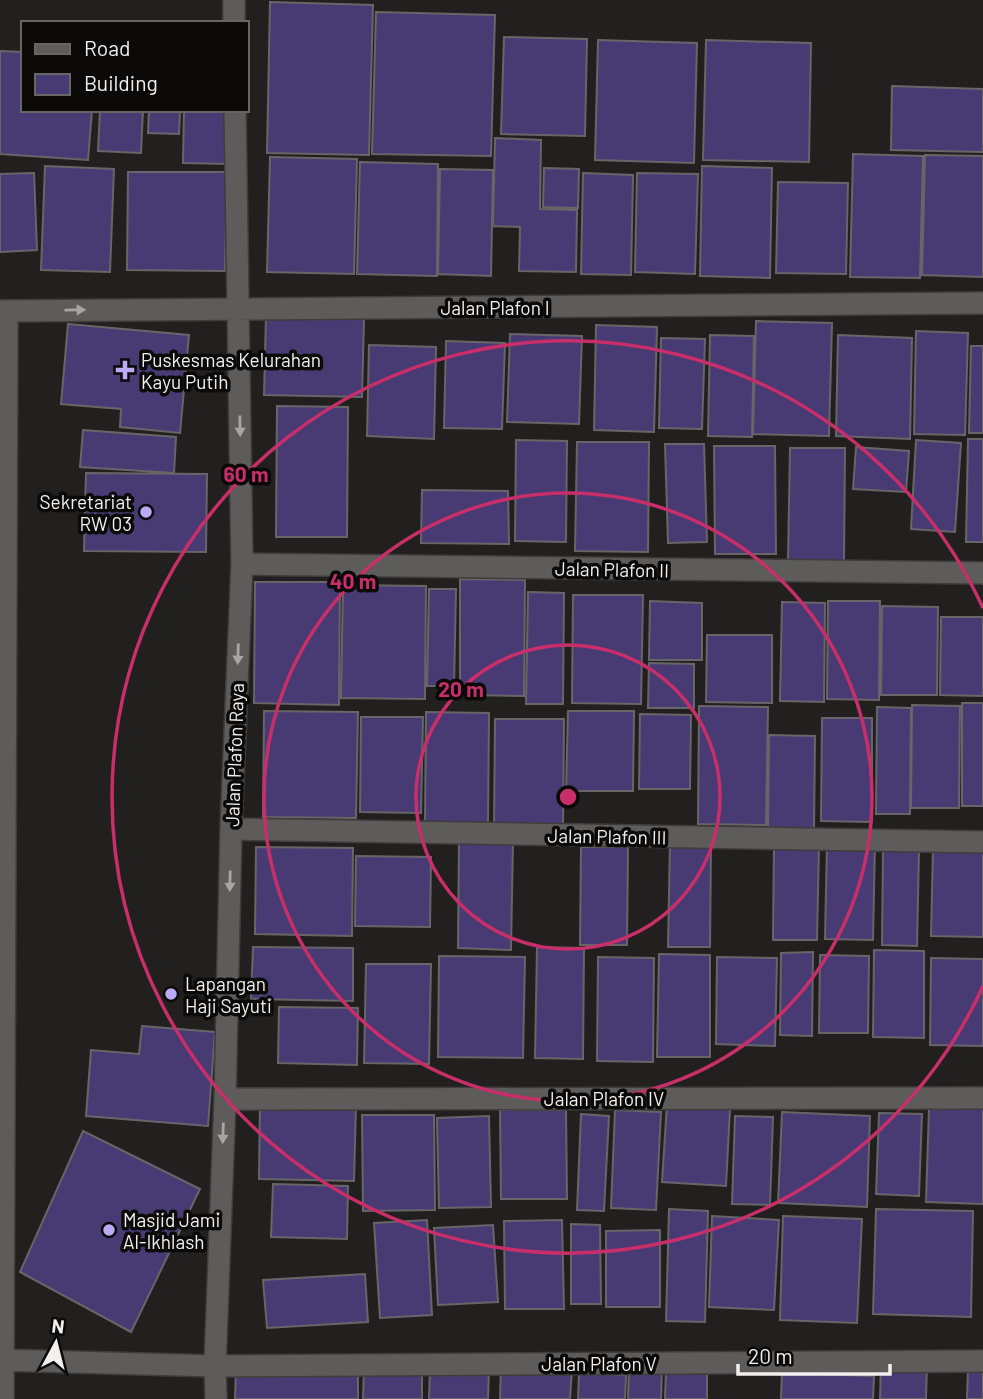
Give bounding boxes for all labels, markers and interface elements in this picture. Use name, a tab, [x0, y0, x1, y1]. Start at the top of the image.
legend	[21, 21, 248, 112]
text: Road	[84, 35, 130, 60]
text: Building	[84, 70, 158, 95]
street label: Jalan Plafon I	[440, 296, 550, 319]
one-way arrow	[65, 305, 87, 316]
place label: Puskesmas Kelurahan Kayu Putih	[141, 348, 321, 393]
marker: Puskesmas Kelurahan Kayu Putih	[115, 360, 135, 380]
one-way arrow	[234, 416, 246, 438]
text: 60 m	[224, 461, 268, 486]
place label: Sekretariat RW 03	[40, 490, 132, 535]
marker: Sekretariat RW 03	[138, 504, 154, 520]
street label: Jalan Plafon II	[555, 557, 669, 581]
text: 40 m	[330, 568, 376, 593]
one-way arrow	[233, 643, 244, 665]
text: 20 m	[438, 676, 484, 701]
street label: Jalan Plafon Raya	[220, 683, 248, 827]
centre of rings	[556, 785, 580, 809]
street label: Jalan Plafon III	[547, 823, 667, 849]
one-way arrow	[224, 870, 236, 892]
place label: Lapangan Haji Sayuti	[185, 972, 272, 1017]
marker: Lapangan Haji Sayuti	[163, 986, 179, 1002]
street label: Jalan Plafon IV	[544, 1087, 664, 1110]
one-way arrow	[218, 1122, 229, 1144]
place label: Masjid Jami Al-Ikhlash	[123, 1208, 220, 1253]
marker: Masjid Jami Al-Ikhlash	[101, 1222, 117, 1238]
north arrow	[21, 1308, 91, 1378]
text: N	[50, 1313, 66, 1338]
scale bar	[738, 1332, 890, 1376]
text: 20 m	[748, 1343, 793, 1368]
street label: Jalan Plafon V	[541, 1352, 657, 1375]

